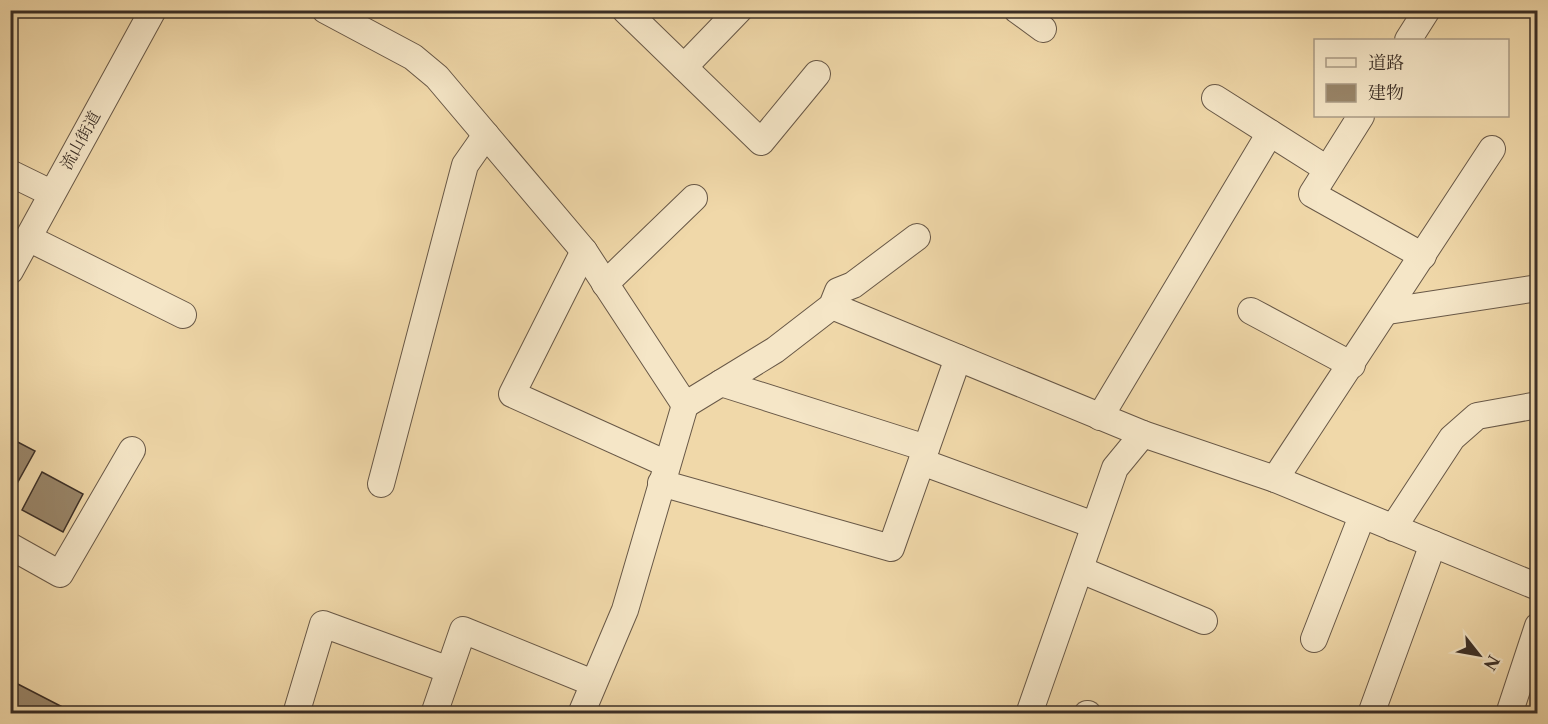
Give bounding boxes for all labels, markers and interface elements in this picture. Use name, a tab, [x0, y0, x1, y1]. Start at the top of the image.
legend	[1314, 39, 1509, 117]
text: 道路	[1368, 52, 1404, 74]
text: 建物	[1368, 82, 1404, 104]
street label: 流山街道	[56, 107, 104, 173]
north arrow	[1449, 625, 1509, 685]
text: N	[1480, 652, 1504, 674]

